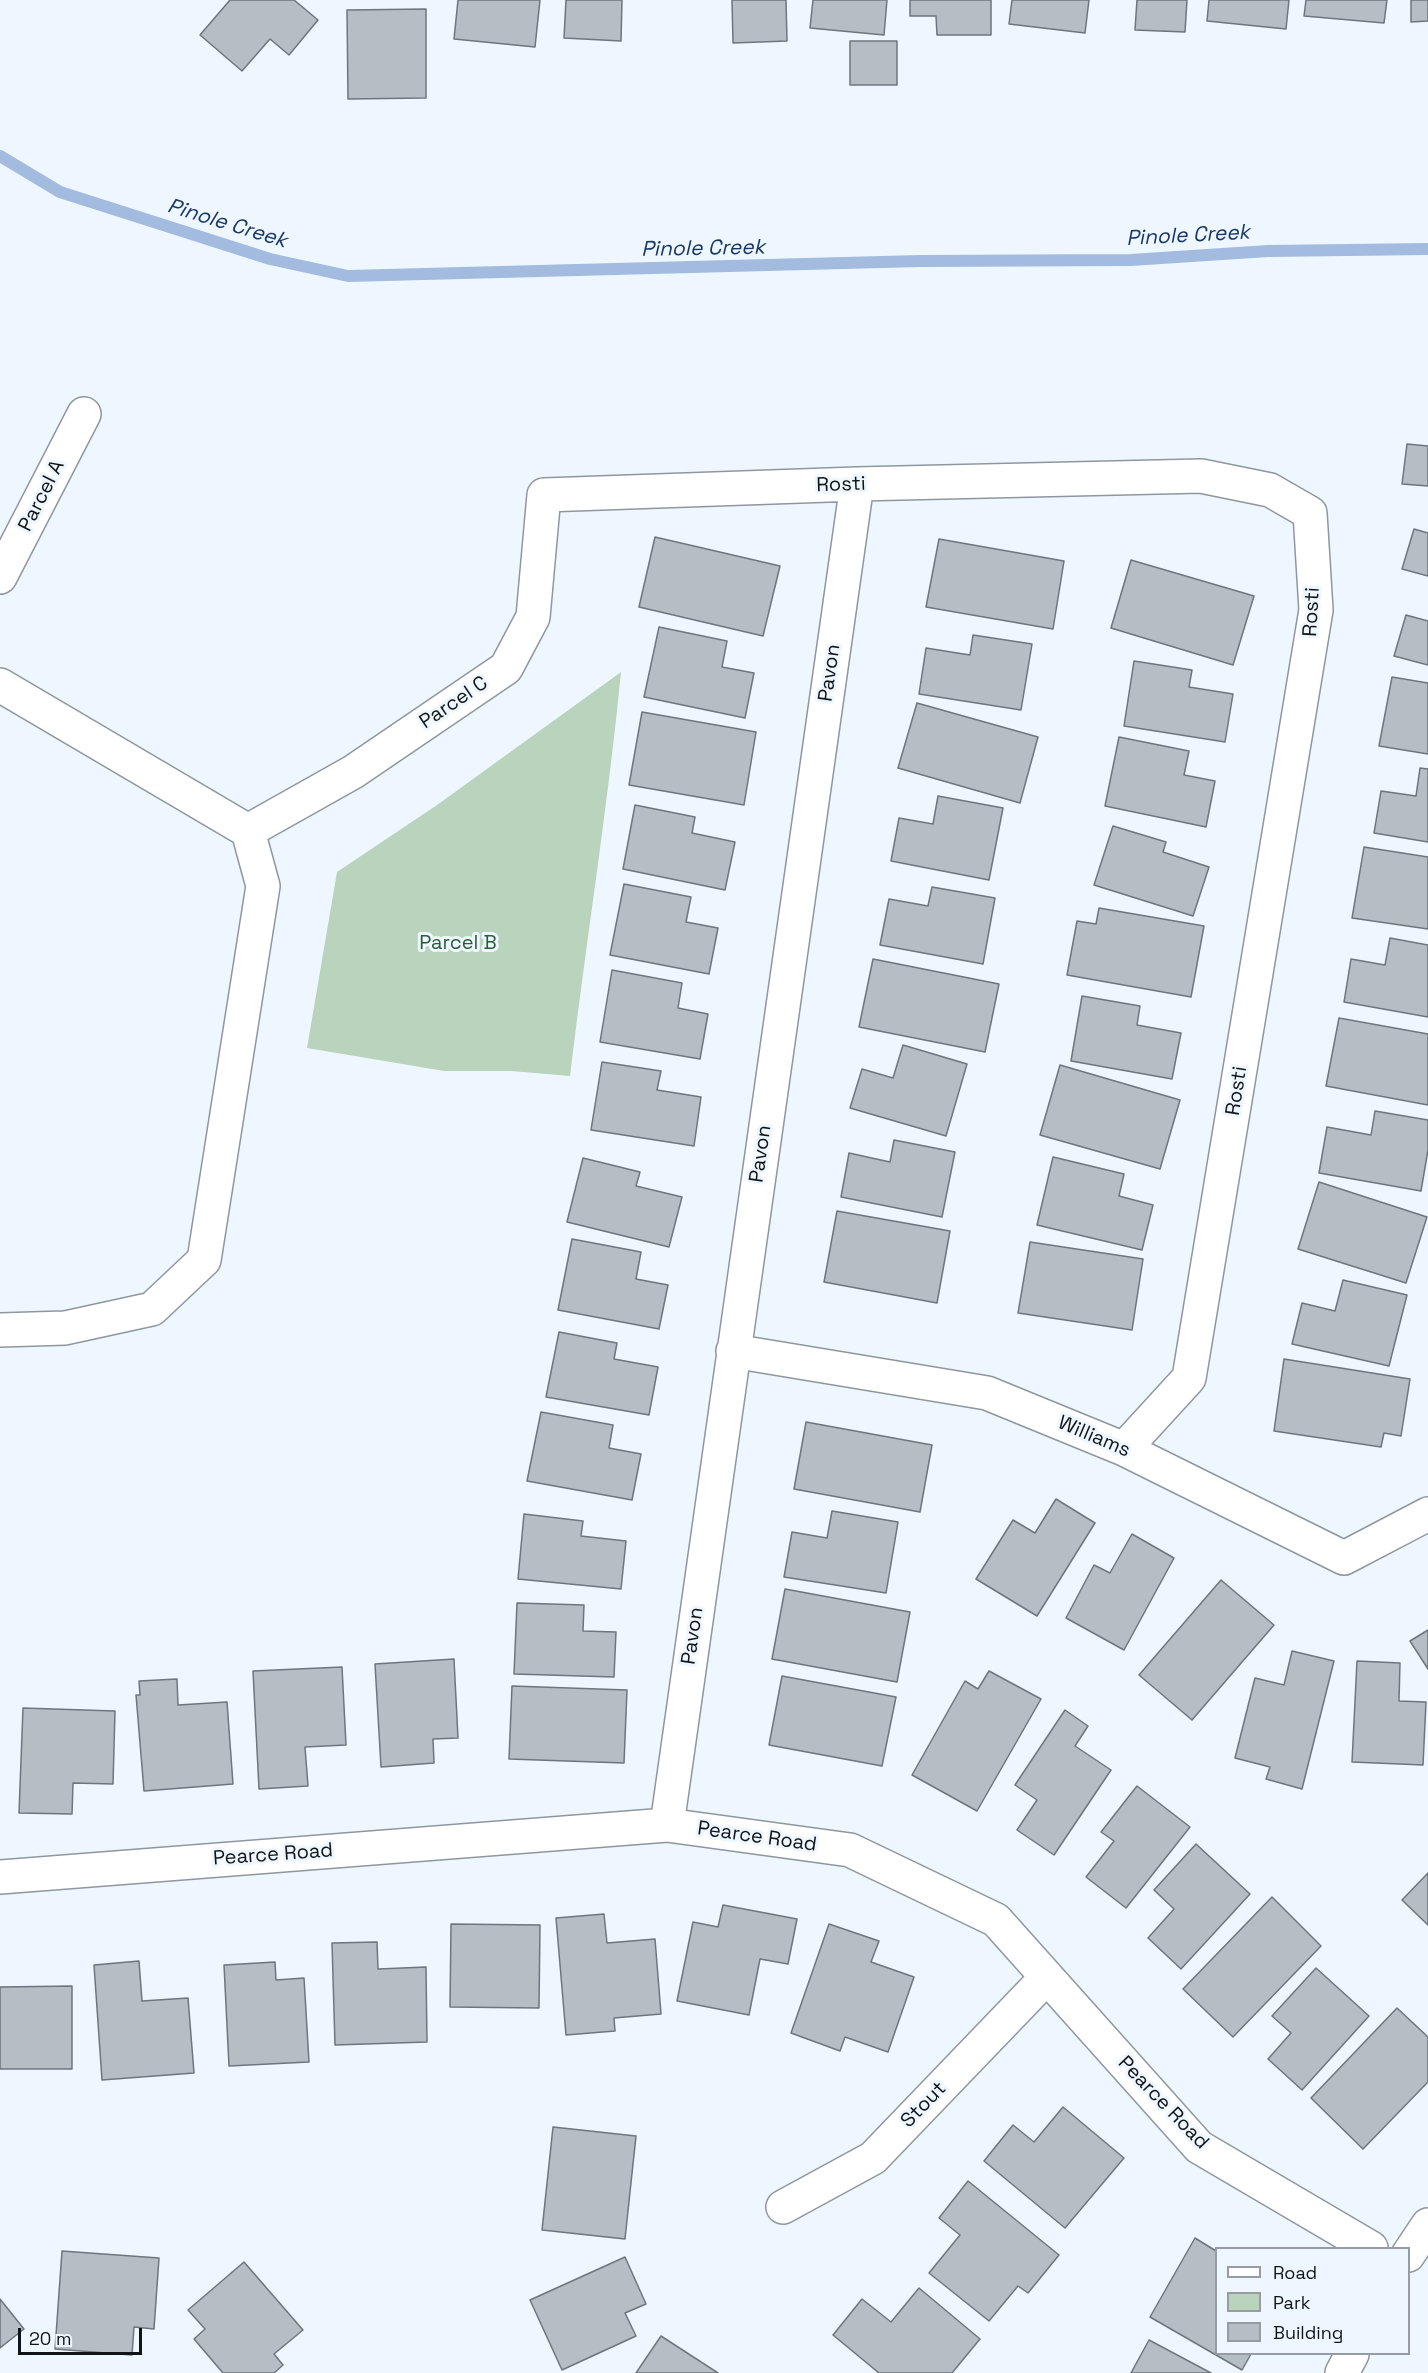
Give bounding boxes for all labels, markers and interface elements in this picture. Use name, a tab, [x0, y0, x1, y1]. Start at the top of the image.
water label: Pinole Creek	[164, 194, 290, 254]
water label: Pinole Creek	[1126, 220, 1250, 252]
water label: Pinole Creek	[641, 235, 765, 263]
street label: Parcel A	[14, 456, 70, 536]
street label: Rosti	[816, 472, 866, 498]
street label: Rosti	[1299, 587, 1325, 637]
street label: Pavon	[814, 643, 846, 703]
street label: Parcel C	[415, 671, 493, 735]
park label: Parcel B	[419, 932, 497, 956]
street label: Rosti	[1221, 1065, 1253, 1117]
street label: Pavon	[745, 1124, 777, 1184]
street label: Williams	[1054, 1411, 1134, 1463]
street label: Pavon	[677, 1606, 709, 1666]
street label: Pearce Road	[696, 1817, 818, 1857]
street label: Pearce Road	[212, 1839, 334, 1871]
street label: Pearce Road	[1113, 2051, 1213, 2155]
street label: Stout	[896, 2077, 952, 2133]
legend	[1215, 2247, 1410, 2355]
text: Road	[1273, 2261, 1317, 2284]
text: Park	[1273, 2291, 1310, 2314]
scale bar	[21, 2316, 146, 2354]
text: Building	[1273, 2321, 1343, 2344]
text: 20 m	[29, 2327, 72, 2350]

